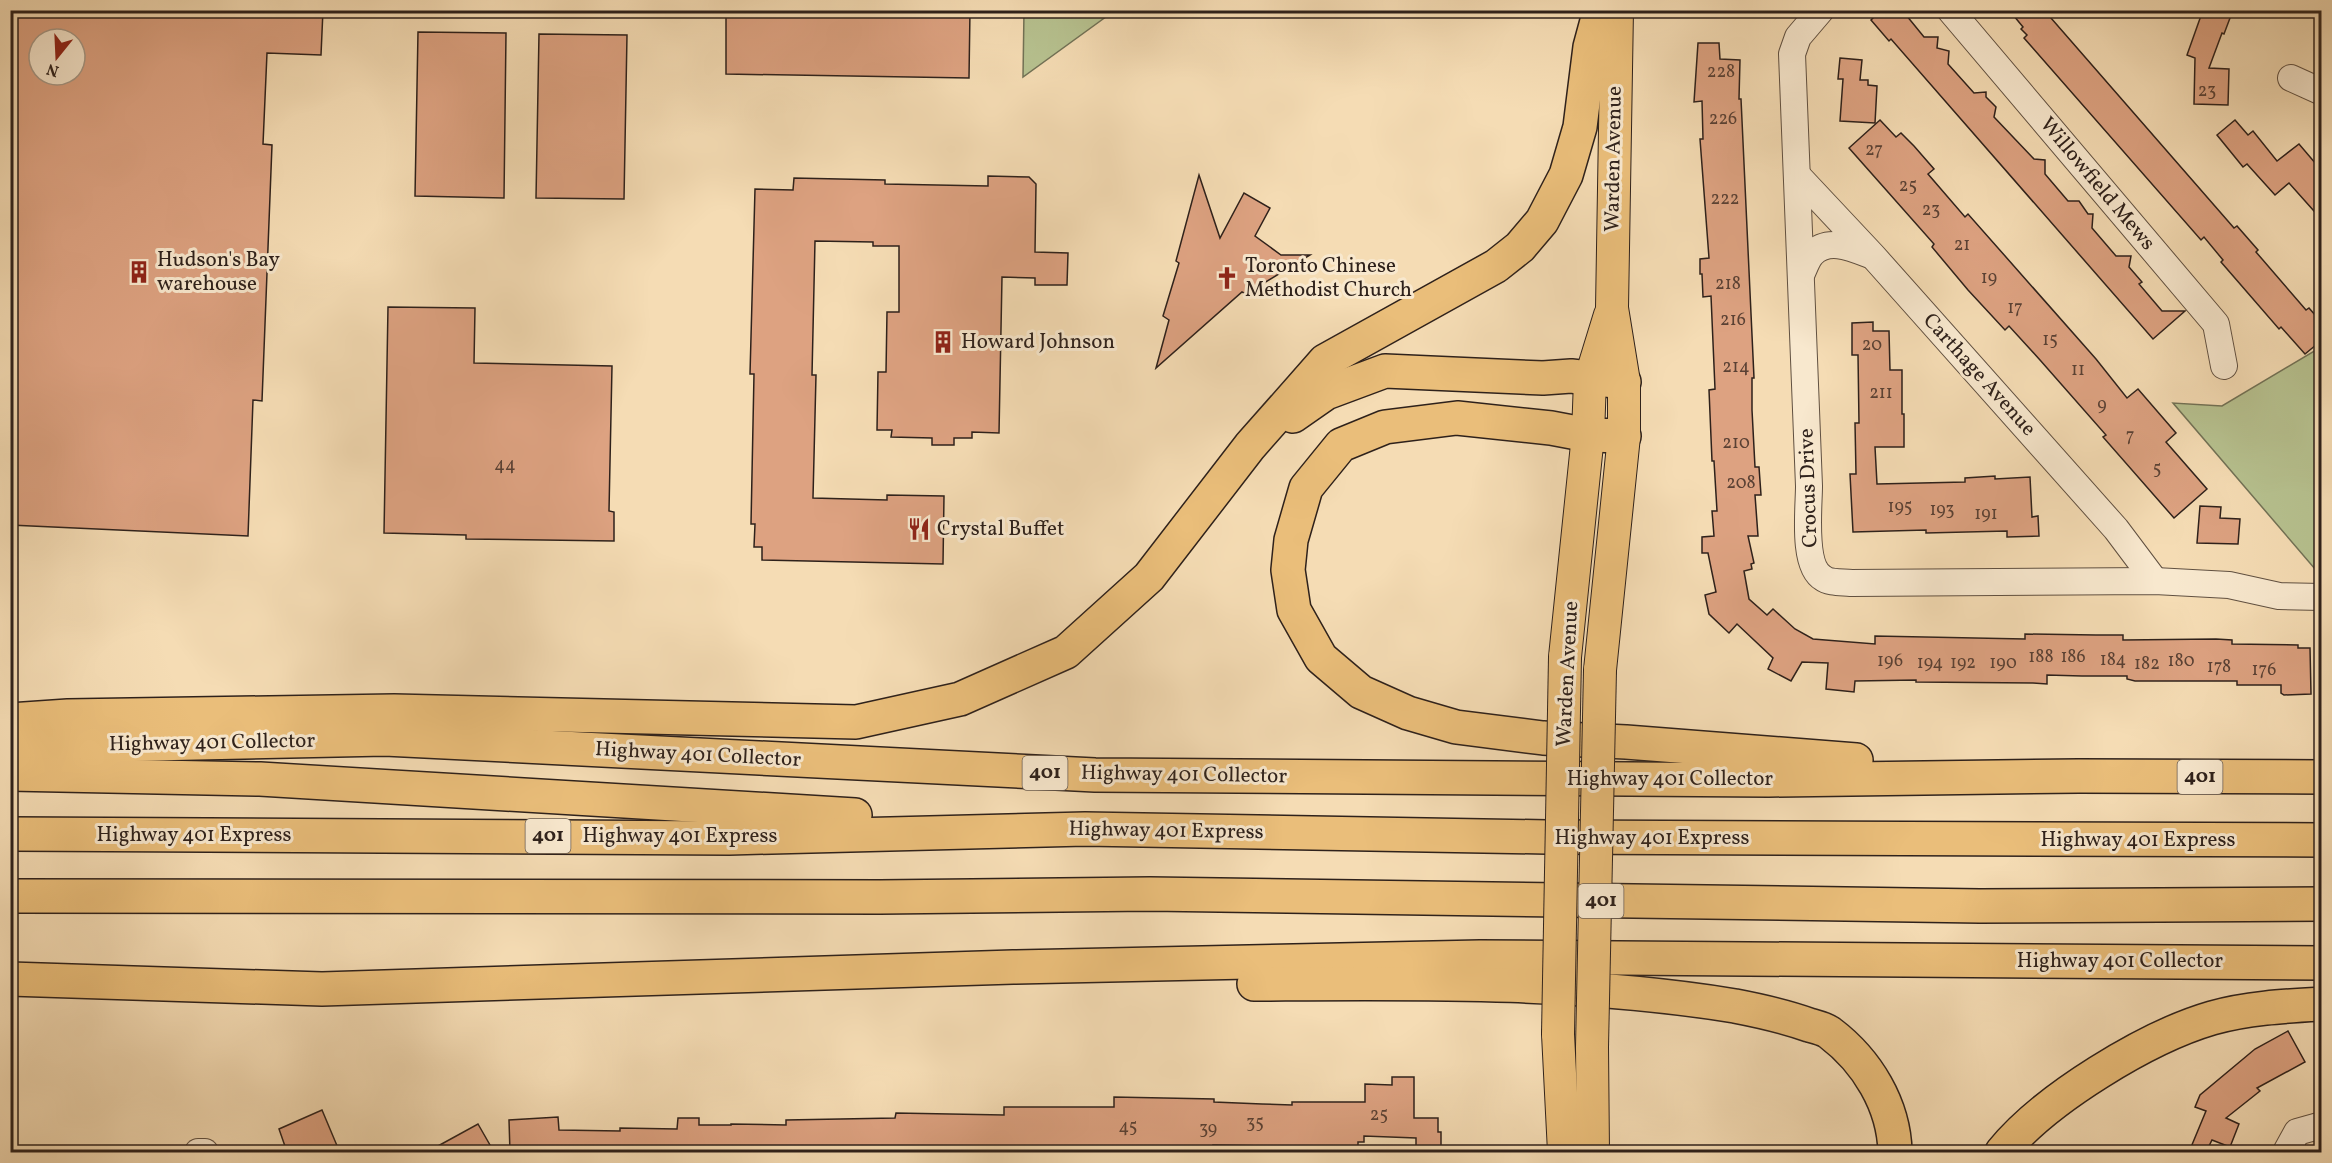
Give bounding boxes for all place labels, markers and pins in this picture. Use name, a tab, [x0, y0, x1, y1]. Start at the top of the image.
place label: Hudson's Bay warehouse	[157, 246, 280, 299]
place label: Toronto Chinese Methodist Church	[1245, 252, 1412, 305]
building icon: Hudson's Bay warehouse	[126, 259, 152, 285]
church icon: Toronto Chinese Methodist Church	[1214, 265, 1240, 291]
place label: Howard Johnson	[961, 328, 1115, 357]
building icon: Howard Johnson	[930, 329, 956, 355]
place label: Crystal Buffet	[937, 515, 1064, 544]
restaurant icon: Crystal Buffet	[906, 516, 932, 542]

